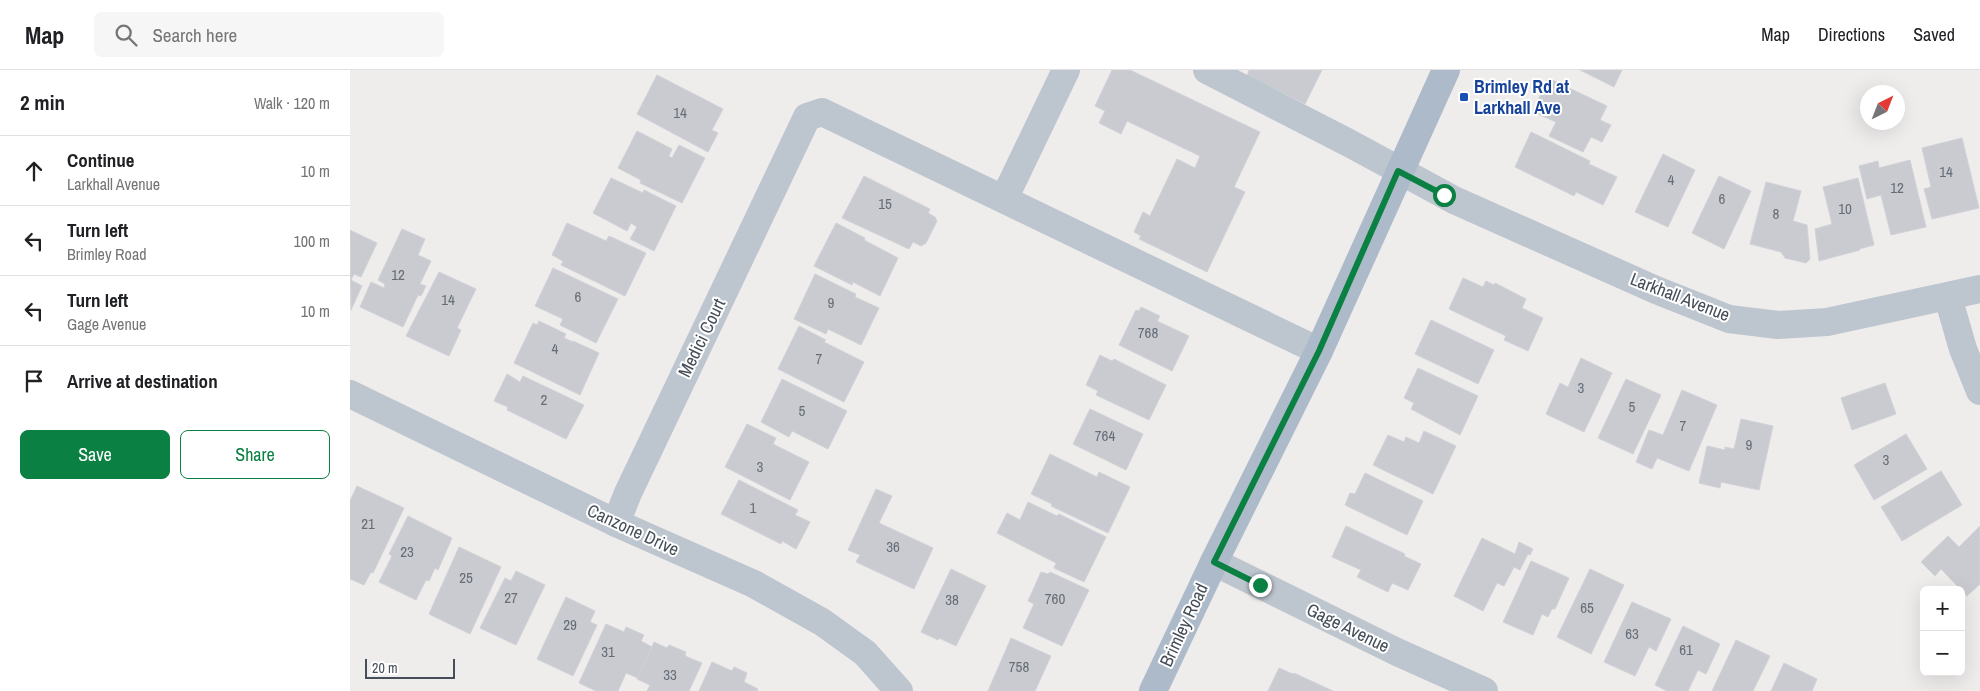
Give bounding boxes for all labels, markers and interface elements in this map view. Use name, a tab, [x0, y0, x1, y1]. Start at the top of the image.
search box	[94, 12, 444, 57]
text: Map	[25, 19, 64, 51]
icon: search	[112, 21, 140, 49]
text: Search here	[152, 22, 237, 48]
text: Map	[1761, 22, 1790, 47]
text: Directions	[1818, 22, 1885, 47]
text: Saved	[1913, 22, 1955, 47]
place label: Brimley Rd at Larkhall Ave	[1474, 74, 1569, 120]
north arrow	[1860, 85, 1905, 130]
text: 2 min	[20, 88, 65, 117]
marker: Brimley Rd at Larkhall Ave	[1458, 91, 1470, 103]
text: Walk · 120 m	[254, 92, 330, 114]
house number: 14	[673, 102, 687, 123]
text: Continue	[67, 147, 135, 173]
icon: ahead	[20, 157, 48, 185]
text: 10 m	[301, 160, 330, 182]
house number: 14	[1939, 161, 1953, 182]
house number: 4	[1668, 169, 1675, 190]
text: Larkhall Avenue	[67, 173, 160, 195]
house number: 12	[1890, 177, 1904, 198]
route start	[1433, 184, 1456, 207]
house number: 6	[1719, 188, 1726, 209]
house number: 15	[878, 193, 892, 214]
house number: 10	[1838, 198, 1852, 219]
house number: 8	[1773, 203, 1780, 224]
text: Turn left	[67, 217, 128, 243]
icon: left	[20, 227, 48, 255]
text: 100 m	[294, 230, 330, 252]
text: Brimley Road	[67, 243, 146, 265]
house number: 12	[391, 264, 405, 285]
street label: Larkhall Avenue	[1627, 266, 1734, 327]
house number: 6	[575, 286, 582, 307]
text: Turn left	[67, 287, 128, 313]
house number: 14	[441, 289, 455, 310]
house number: 9	[828, 292, 835, 313]
street label: Medici Court	[672, 294, 731, 381]
icon: left	[20, 297, 48, 325]
text: 10 m	[301, 300, 330, 322]
text: Gage Avenue	[67, 313, 146, 335]
house number: 768	[1138, 322, 1158, 343]
house number: 4	[552, 338, 559, 359]
house number: 7	[816, 348, 823, 369]
icon: arrive	[20, 367, 48, 395]
text: Arrive at destination	[67, 368, 218, 394]
house number: 3	[1578, 377, 1585, 398]
house number: 2	[541, 389, 548, 410]
house number: 5	[1629, 396, 1636, 417]
house number: 5	[799, 400, 806, 421]
house number: 7	[1680, 415, 1687, 436]
house number: 764	[1095, 425, 1115, 446]
button: Save	[20, 430, 170, 479]
button: Share	[180, 430, 330, 479]
house number: 9	[1746, 434, 1753, 455]
house number: 3	[1883, 449, 1890, 470]
house number: 3	[757, 456, 764, 477]
street label: Canzone Drive	[583, 497, 683, 562]
house number: 1	[750, 497, 757, 518]
house number: 21	[361, 513, 375, 534]
house number: 36	[886, 536, 900, 557]
house number: 23	[400, 541, 414, 562]
house number: 25	[459, 567, 473, 588]
route end	[1249, 574, 1272, 597]
street label: Brimley Road	[1153, 579, 1214, 671]
map controls	[1920, 586, 1965, 676]
button: +	[1920, 586, 1965, 631]
house number: 27	[504, 587, 518, 608]
house number: 760	[1045, 588, 1065, 609]
house number: 38	[945, 589, 959, 610]
street label: Gage Avenue	[1303, 597, 1394, 658]
house number: 65	[1580, 597, 1594, 618]
house number: 29	[563, 614, 577, 635]
house number: 63	[1625, 623, 1639, 644]
button: −	[1920, 631, 1965, 676]
house number: 61	[1679, 639, 1693, 660]
house number: 31	[601, 641, 615, 662]
scale bar	[365, 656, 455, 679]
house number: 758	[1009, 656, 1029, 677]
text: 20 m	[372, 659, 398, 677]
house number: 33	[663, 664, 677, 685]

